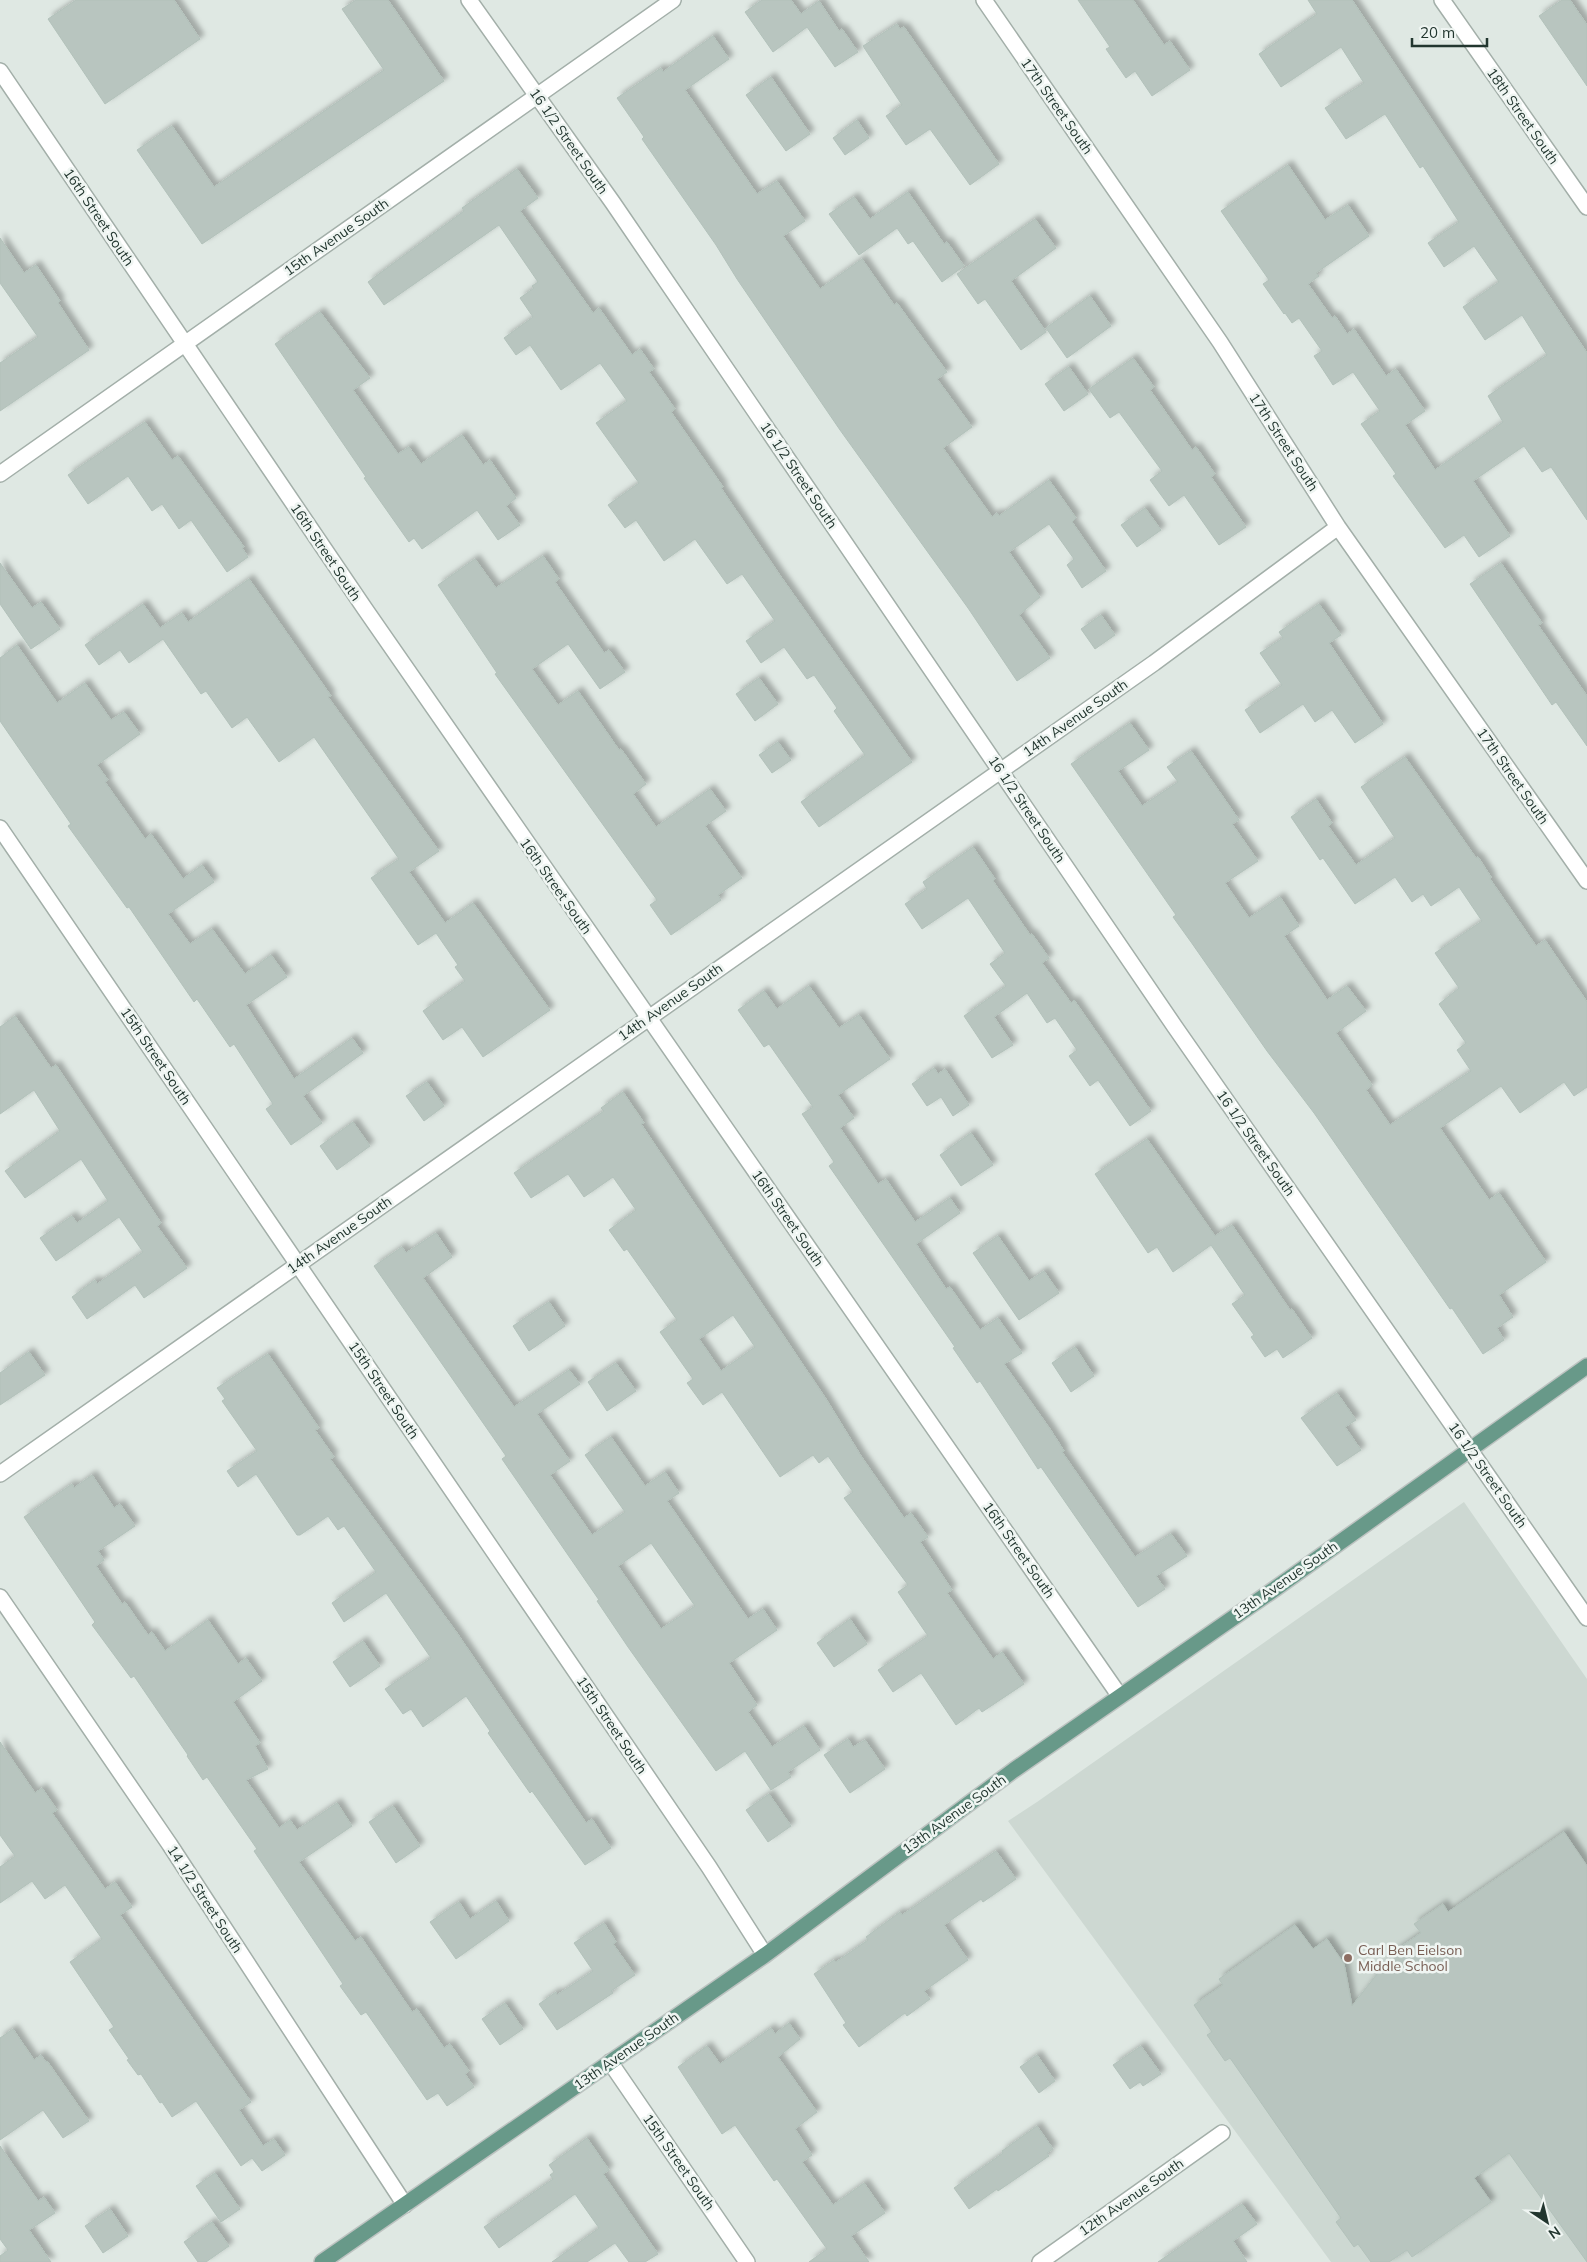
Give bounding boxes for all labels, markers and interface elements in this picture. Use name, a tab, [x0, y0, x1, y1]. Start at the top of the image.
scale bar	[1412, 15, 1487, 47]
text: 20 m	[1420, 23, 1455, 42]
street label: 17th Street South	[1017, 54, 1097, 158]
street label: 18th Street South	[1483, 64, 1563, 168]
street label: 16 1/2 Street South	[526, 85, 612, 197]
street label: 16th Street South	[60, 165, 138, 269]
street label: 15th Avenue South	[280, 194, 392, 280]
street label: 17th Street South	[1245, 389, 1323, 495]
street label: 16 1/2 Street South	[757, 418, 841, 532]
street label: 16th Street South	[287, 500, 365, 604]
street label: 14th Avenue South	[1019, 675, 1131, 761]
street label: 17th Street South	[1473, 724, 1553, 828]
street label: 16 1/2 Street South	[985, 752, 1069, 866]
street label: 16th Street South	[516, 834, 596, 938]
street label: 14th Avenue South	[614, 959, 726, 1045]
street label: 15th Street South	[117, 1004, 195, 1108]
street label: 16 1/2 Street South	[1213, 1087, 1299, 1199]
street label: 16th Street South	[748, 1166, 828, 1270]
street label: 14th Avenue South	[283, 1192, 395, 1278]
street label: 15th Street South	[345, 1338, 423, 1442]
street label: 16 1/2 Street South	[1445, 1419, 1531, 1531]
street label: 16th Street South	[979, 1498, 1059, 1602]
street label: 13th Avenue South	[1229, 1537, 1341, 1623]
street label: 15th Street South	[573, 1673, 651, 1777]
street label: 13th Avenue South	[899, 1770, 1009, 1858]
street label: 14 1/2 Street South	[163, 1842, 247, 1956]
place label: Carl Ben Eielson Middle School	[1358, 1941, 1462, 1975]
marker: Carl Ben Eielson Middle School	[1342, 1952, 1354, 1964]
street label: 13th Avenue South	[570, 2008, 682, 2094]
street label: 15th Street South	[639, 2110, 719, 2214]
street label: 12th Avenue South	[1075, 2154, 1187, 2240]
north arrow	[1522, 2197, 1572, 2247]
text: N	[1545, 2222, 1564, 2243]

